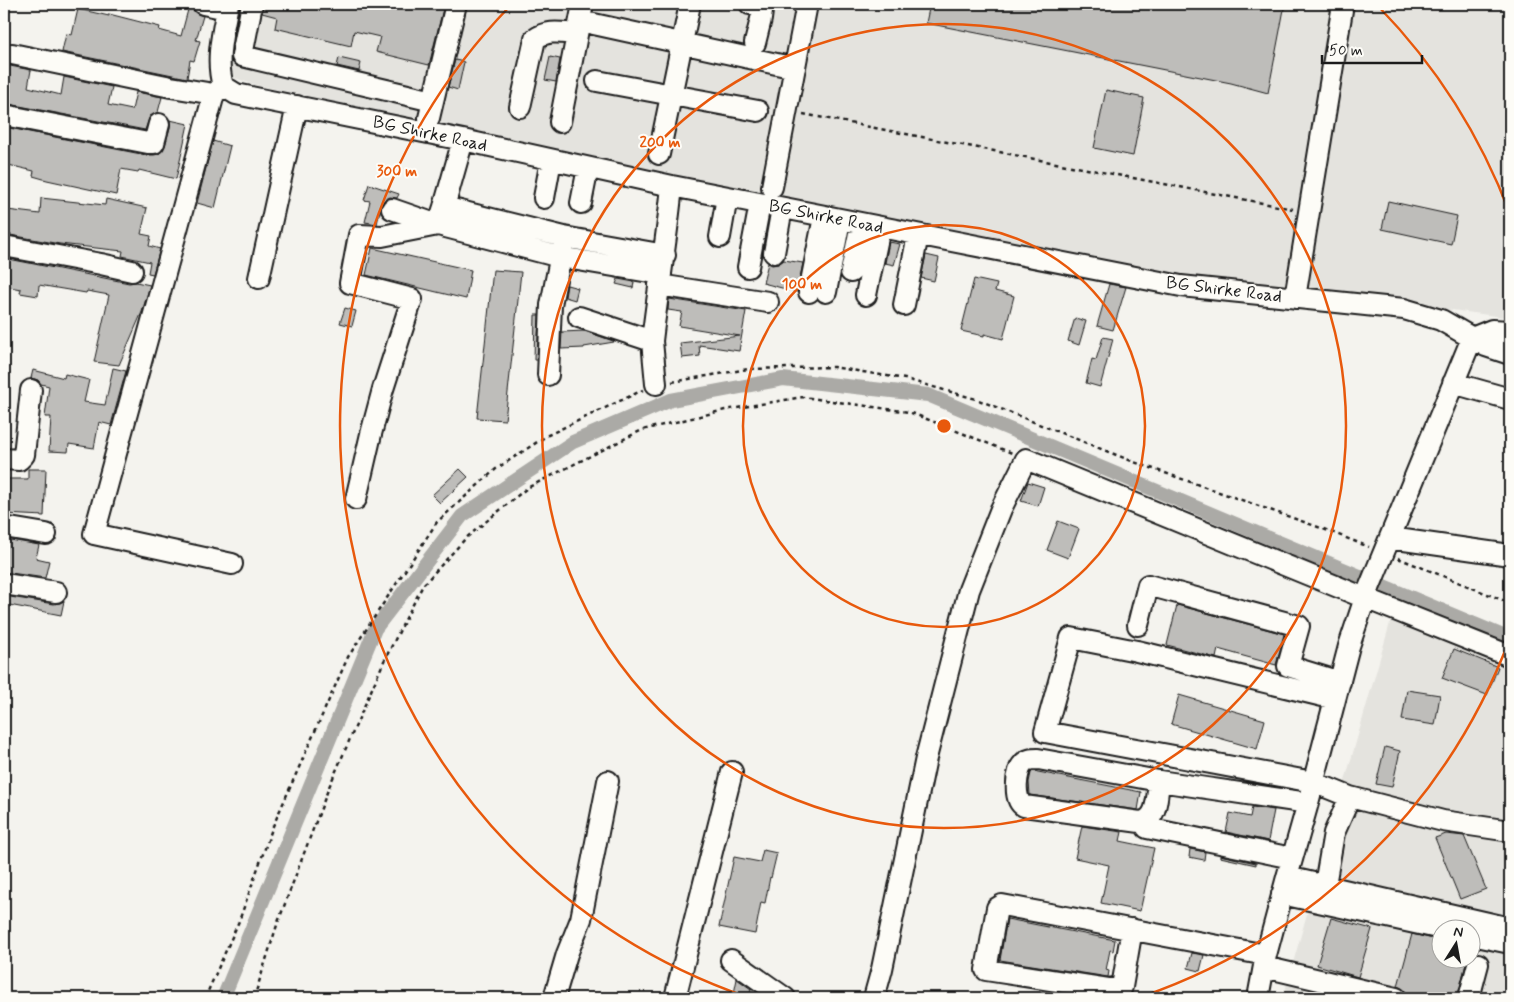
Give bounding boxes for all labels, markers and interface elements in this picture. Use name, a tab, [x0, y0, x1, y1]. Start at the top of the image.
scale bar	[1322, 32, 1422, 64]
text: 50 m	[1329, 41, 1363, 61]
street label: BG Shirke Road	[371, 110, 489, 158]
text: 200 m	[640, 133, 681, 153]
text: 300 m	[377, 162, 417, 182]
street label: BG Shirke Road	[767, 194, 885, 240]
street label: BG Shirke Road	[1165, 271, 1283, 309]
text: 100 m	[782, 275, 822, 295]
centre of rings	[935, 417, 953, 435]
north arrow	[1432, 920, 1482, 970]
text: N	[1452, 922, 1465, 942]

